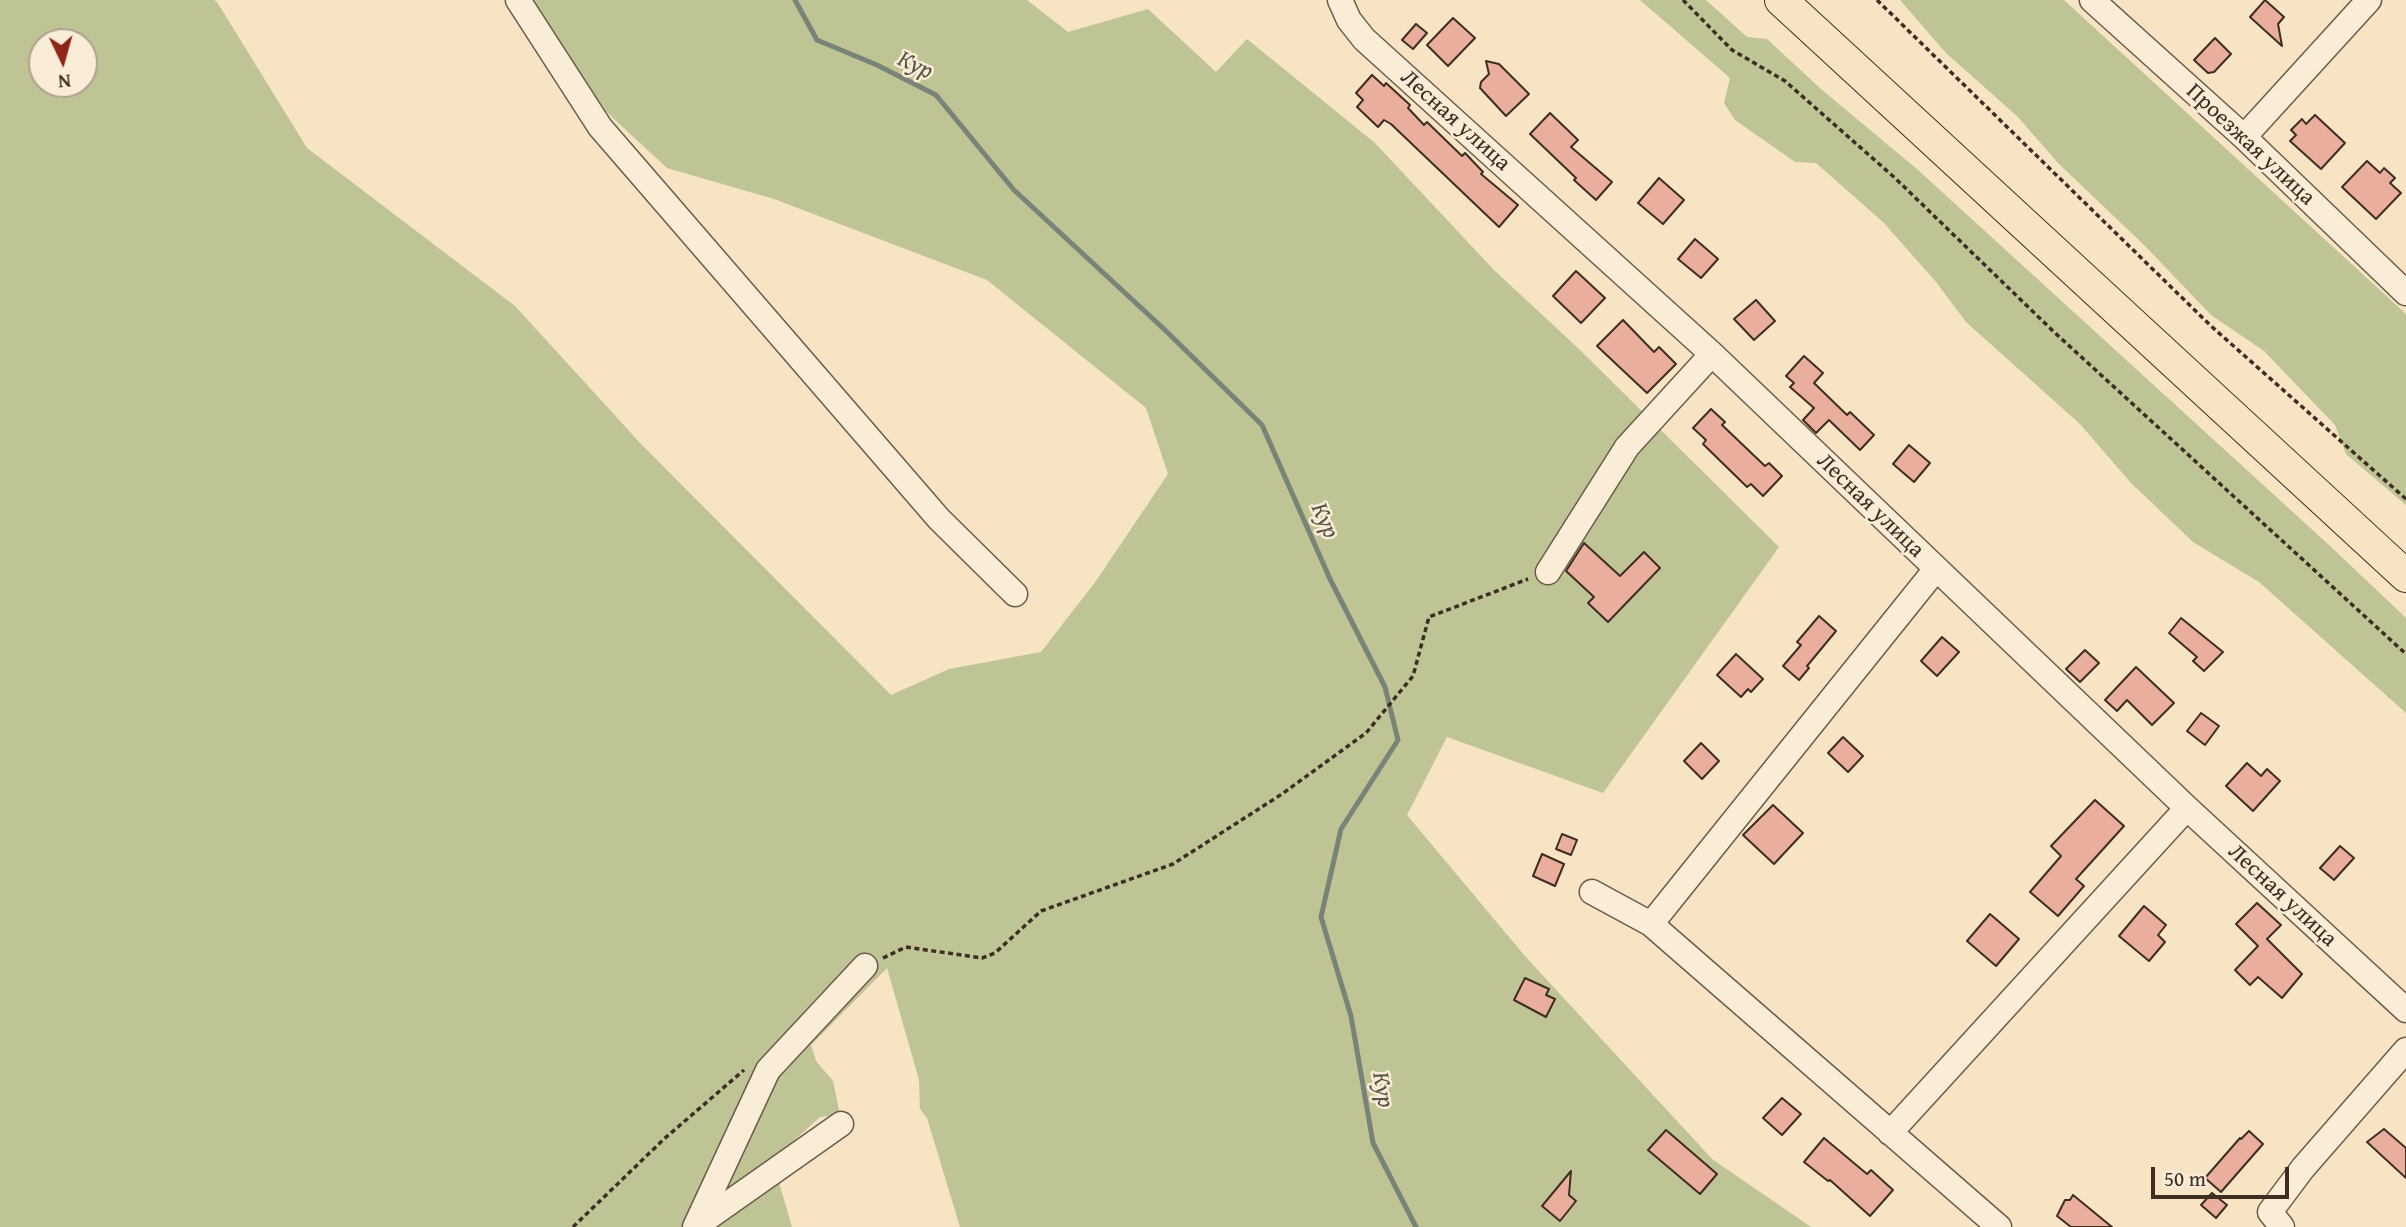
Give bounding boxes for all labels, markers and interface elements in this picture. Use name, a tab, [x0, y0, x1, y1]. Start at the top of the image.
north arrow	[28, 28, 98, 98]
water label: Кур	[893, 45, 937, 87]
street label: Лесная улица	[1394, 64, 1516, 178]
text: N	[57, 67, 72, 96]
street label: Проезжая улица	[2180, 78, 2320, 212]
street label: Лесная улица	[1811, 448, 1929, 564]
water label: Кур	[1304, 499, 1344, 543]
street label: Лесная улица	[2222, 839, 2342, 953]
water label: Кур	[1365, 1070, 1399, 1110]
scale bar	[2154, 1154, 2292, 1198]
text: 50 m	[2164, 1163, 2206, 1194]

